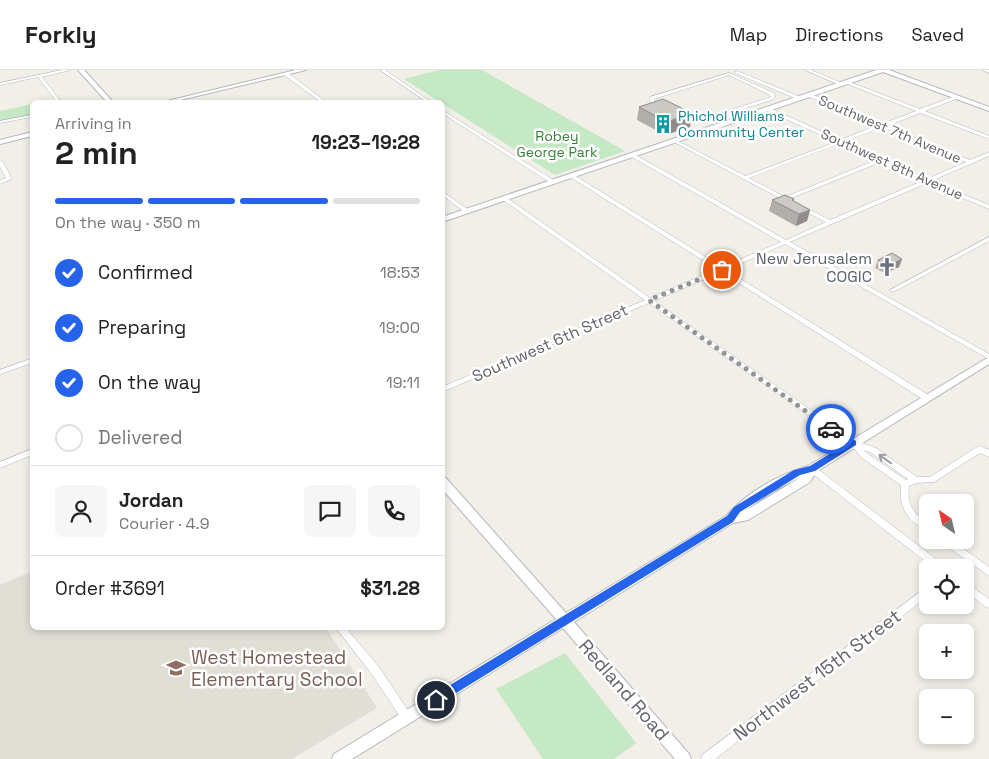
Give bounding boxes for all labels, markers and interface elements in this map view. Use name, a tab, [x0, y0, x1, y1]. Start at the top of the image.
text: Forkly	[25, 19, 97, 50]
text: Map	[730, 23, 767, 46]
text: Directions	[795, 23, 884, 46]
text: Saved	[912, 23, 964, 46]
street label: Southwest 7th Avenue	[816, 91, 964, 167]
place label: Phichol Williams Community Center	[678, 107, 804, 141]
text: Arriving in	[55, 113, 132, 134]
building icon: Phichol Williams Community Center	[652, 113, 674, 135]
street label: Southwest 8th Avenue	[818, 124, 966, 204]
park label: Robey George Park	[516, 127, 598, 161]
text: 19:23–19:28	[311, 130, 420, 155]
text: 2 min	[55, 133, 138, 173]
text: On the way · 350 m	[55, 212, 200, 233]
place label: New Jerusalem COGIC	[756, 248, 872, 287]
pin	[701, 249, 743, 291]
icon: bag	[708, 256, 736, 284]
church icon: New Jerusalem COGIC	[876, 256, 898, 278]
icon: check	[55, 259, 83, 287]
text: Confirmed	[98, 260, 193, 285]
text: 18:53	[380, 262, 420, 283]
street label: Southwest 6th Street	[469, 299, 631, 387]
icon: check	[55, 314, 83, 342]
text: Preparing	[98, 315, 186, 340]
text: 19:00	[379, 317, 420, 338]
icon: check	[55, 369, 83, 397]
text: On the way	[98, 370, 201, 395]
text: 19:11	[386, 372, 420, 393]
courier	[806, 404, 856, 454]
icon: car	[817, 415, 845, 443]
text: Delivered	[98, 425, 183, 450]
one-way arrow	[878, 454, 892, 464]
button: person	[55, 485, 107, 537]
button: chat	[304, 485, 356, 537]
button: phone	[368, 485, 420, 537]
text: Jordan	[119, 488, 184, 513]
north arrow	[919, 494, 974, 549]
map controls	[919, 494, 974, 744]
text: Courier · 4.9	[119, 513, 209, 534]
button: locate	[919, 559, 974, 614]
text: Order #3691	[55, 576, 165, 601]
text: $31.28	[360, 576, 420, 601]
street label: Northwest 15th Street	[728, 604, 906, 746]
button: +	[919, 624, 974, 679]
street label: Redland Road	[573, 634, 675, 746]
place label: West Homestead Elementary School	[191, 645, 363, 692]
school or university icon: West Homestead Elementary School	[165, 657, 187, 679]
pin	[415, 679, 457, 721]
icon: home	[422, 686, 450, 714]
button: −	[919, 689, 974, 744]

